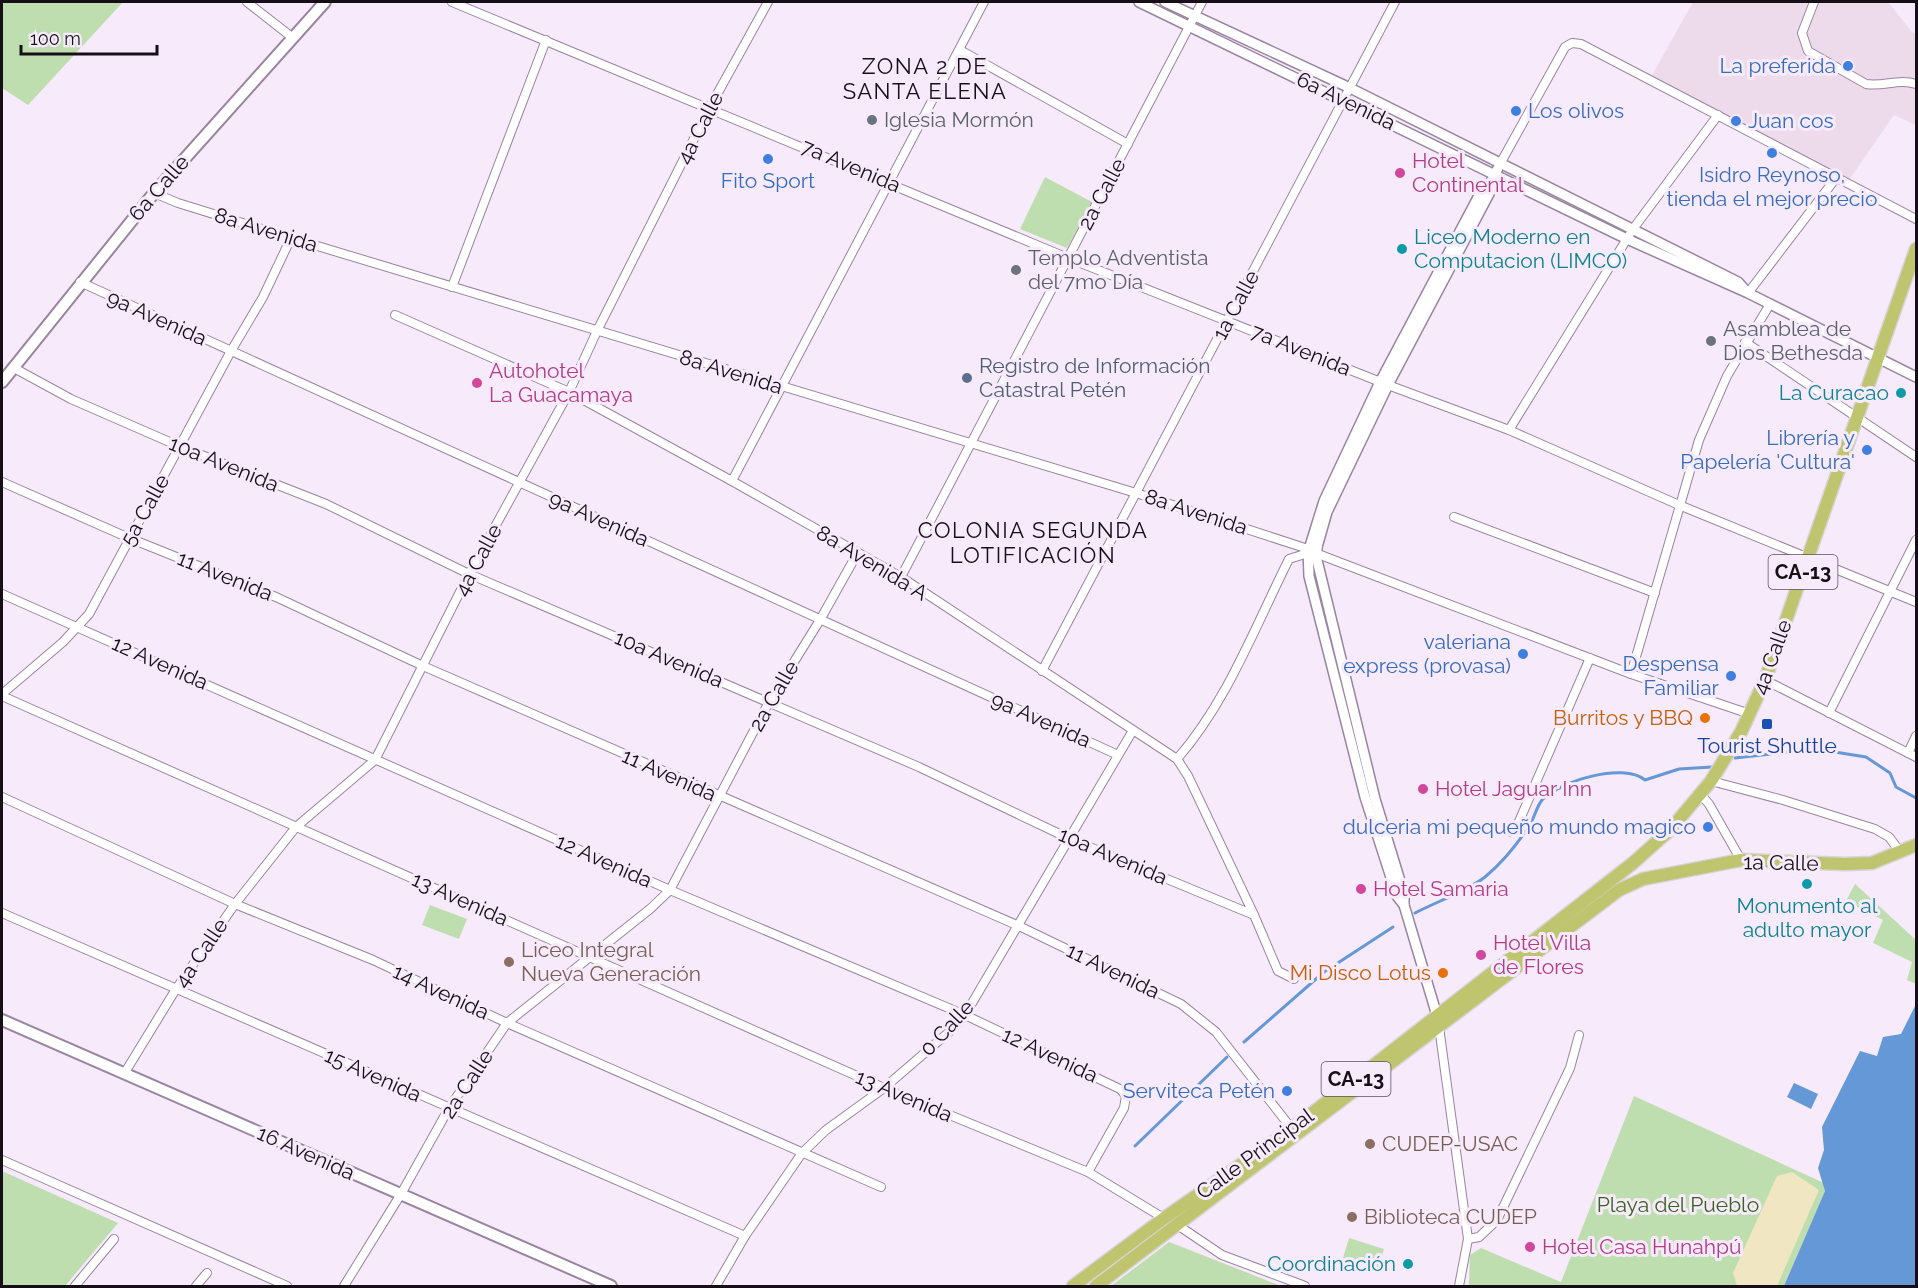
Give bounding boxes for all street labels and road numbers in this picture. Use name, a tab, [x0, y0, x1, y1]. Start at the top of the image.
street label: 6a Avenida	[1293, 66, 1400, 135]
street label: 4a Calle	[671, 87, 728, 168]
street label: 7a Avenida	[798, 133, 905, 198]
street label: 6a Calle	[123, 150, 194, 226]
street label: 2a Calle	[1072, 154, 1131, 234]
street label: 8a Avenida	[212, 202, 321, 257]
street label: 1a Calle	[1207, 266, 1264, 344]
street label: 9a Avenida	[104, 284, 211, 351]
street label: 7a Avenida	[1248, 318, 1355, 381]
street label: 8a Avenida	[677, 344, 786, 399]
street label: 10a Avenida	[166, 430, 283, 497]
street label: 5a Calle	[115, 470, 174, 550]
street label: 8a Avenida	[1142, 483, 1251, 540]
street label: 9a Avenida	[546, 485, 653, 552]
street label: 4a Calle	[448, 520, 507, 600]
street label: 8a Avenida A	[812, 520, 932, 606]
street label: 11 Avenida	[174, 545, 277, 606]
road number: CA-13	[1768, 555, 1838, 589]
street label: 4a Calle	[1746, 616, 1797, 698]
street label: 10a Avenida	[611, 624, 727, 693]
street label: 12 Avenida	[108, 630, 212, 695]
street label: 2a Calle	[743, 656, 804, 735]
street label: 9a Avenida	[988, 686, 1095, 753]
street label: 11 Avenida	[618, 743, 720, 806]
street label: 10a Avenida	[1055, 821, 1171, 890]
street label: 12 Avenida	[552, 828, 656, 893]
street label: 1a Calle	[1743, 849, 1819, 876]
street label: 13 Avenida	[408, 866, 512, 931]
street label: 4a Calle	[168, 913, 233, 992]
street label: 11 Avenida	[1063, 937, 1164, 1004]
street label: 14 Avenida	[389, 958, 493, 1025]
street label: 0 Calle	[914, 994, 979, 1061]
street label: 12 Avenida	[998, 1022, 1102, 1088]
street label: 15 Avenida	[321, 1042, 425, 1107]
street label: 2a Calle	[435, 1044, 498, 1123]
road number: CA-13	[1322, 1062, 1390, 1096]
street label: 13 Avenida	[852, 1064, 956, 1127]
street label: Calle Principal	[1191, 1103, 1318, 1204]
street label: 16 Avenida	[253, 1120, 359, 1185]

